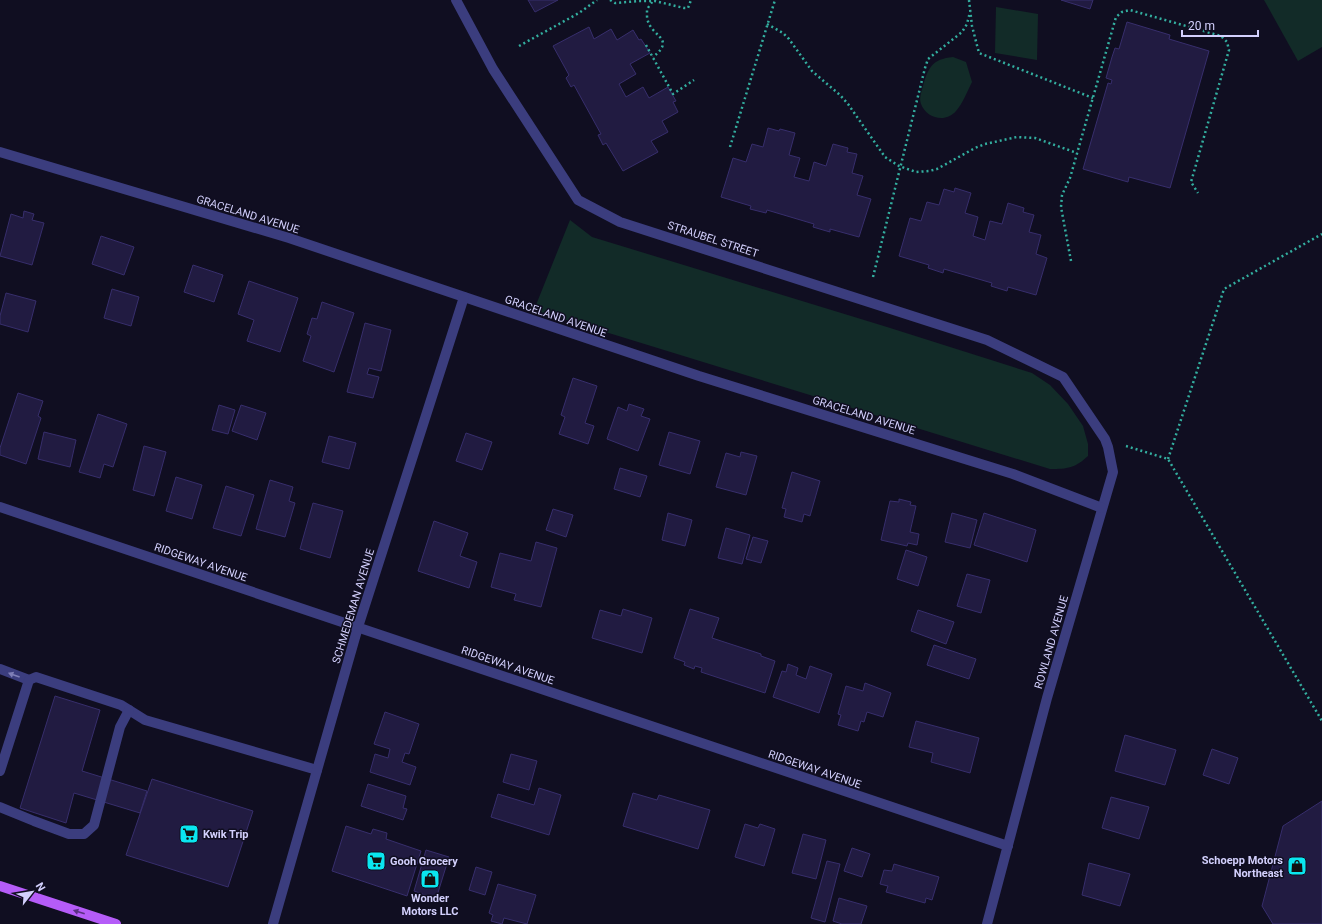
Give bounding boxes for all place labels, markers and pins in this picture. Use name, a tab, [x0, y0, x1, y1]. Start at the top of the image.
supermarket icon: Kwik Trip	[178, 823, 200, 845]
place label: Kwik Trip	[203, 828, 249, 841]
supermarket icon: Gooh Grocery	[365, 850, 387, 872]
place label: Schoepp Motors Northeast	[1202, 854, 1283, 880]
place label: Gooh Grocery	[390, 855, 458, 868]
shop icon: Schoepp Motors Northeast	[1286, 855, 1308, 877]
shop icon: Wonder Motors LLC	[419, 868, 441, 890]
place label: Wonder Motors LLC	[402, 892, 458, 918]

